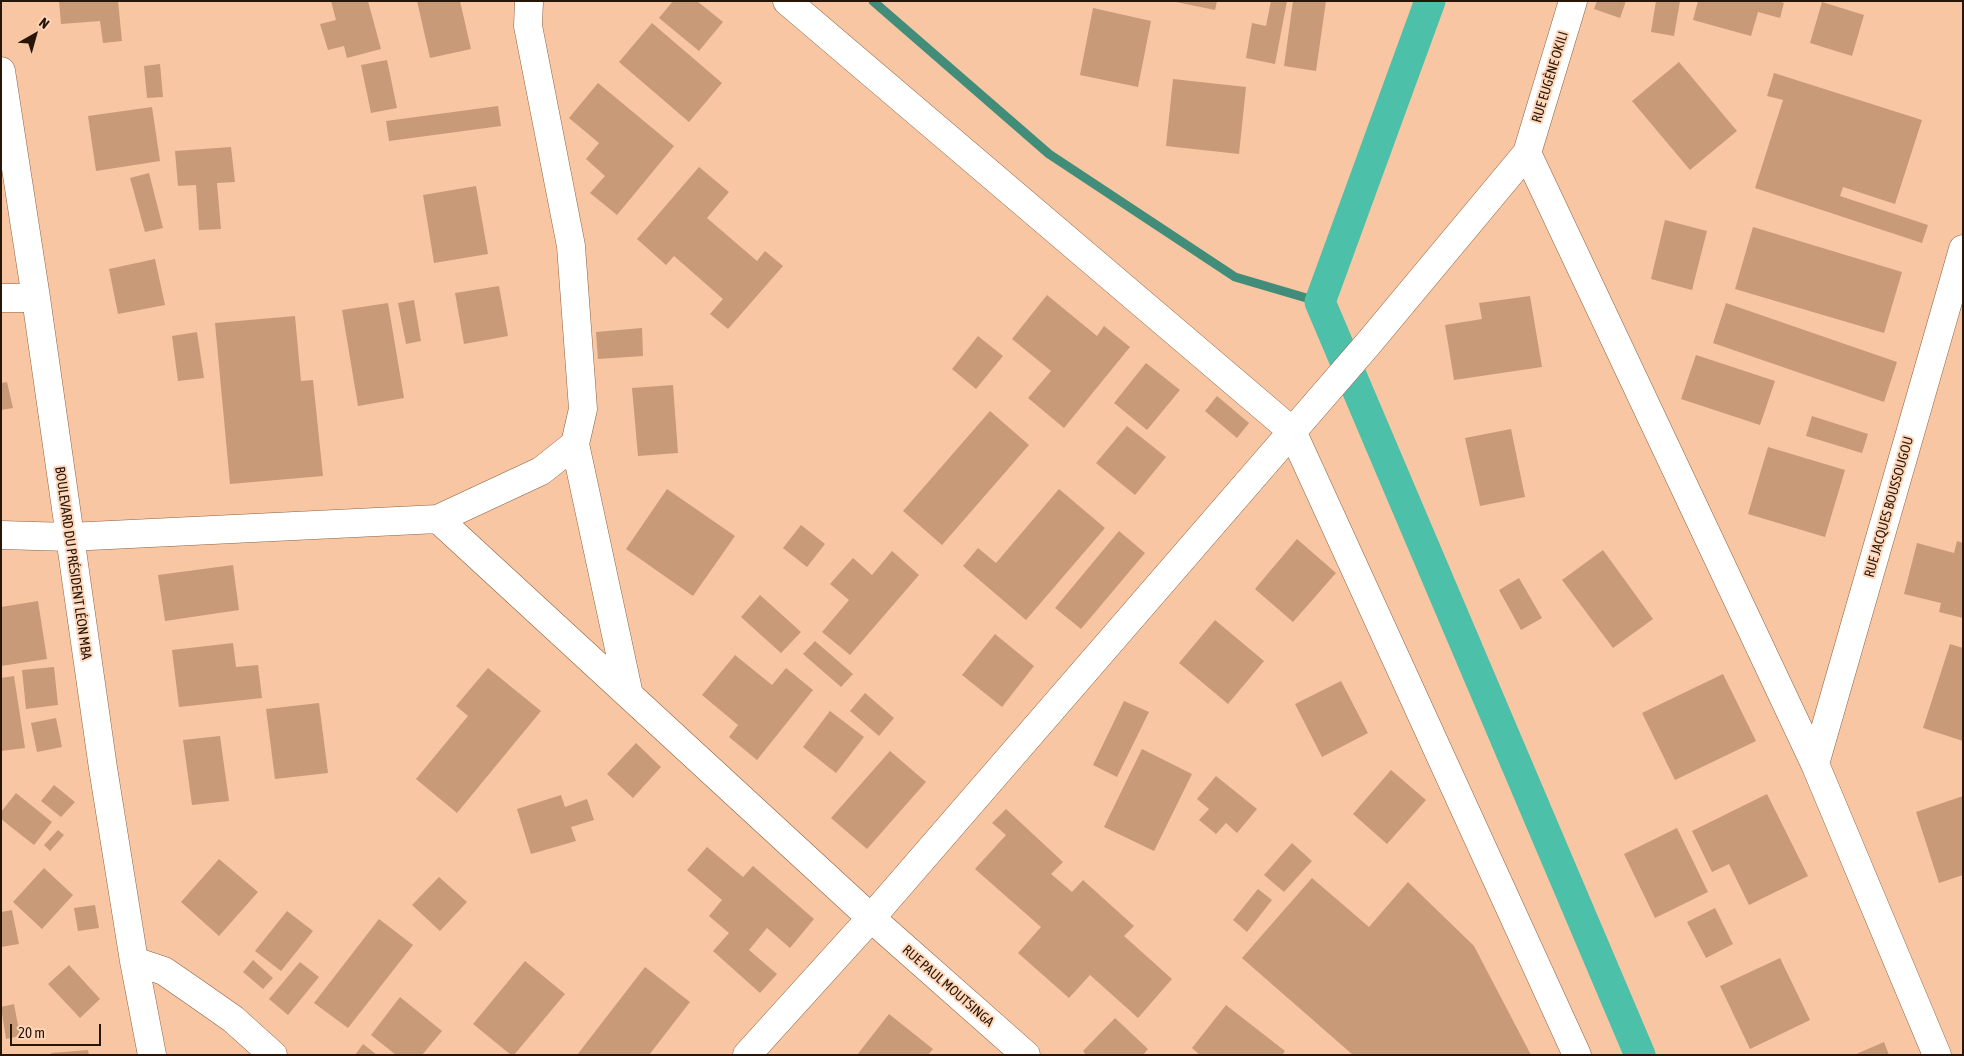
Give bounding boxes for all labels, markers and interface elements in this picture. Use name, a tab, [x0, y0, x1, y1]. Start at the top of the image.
north arrow	[10, 10, 60, 60]
text: N	[36, 14, 52, 32]
street label: RUE EUGÈNE OKILI	[1528, 29, 1572, 125]
street label: RUE JACQUES BOUSSOUGOU	[1861, 435, 1917, 579]
street label: BOULEVARD DU PRÉSIDENT LÉON MBA	[51, 465, 95, 661]
street label: RUE PAUL MOUTSINGA	[899, 942, 997, 1030]
scale bar	[12, 1014, 104, 1046]
text: 20 m	[18, 1024, 45, 1041]

